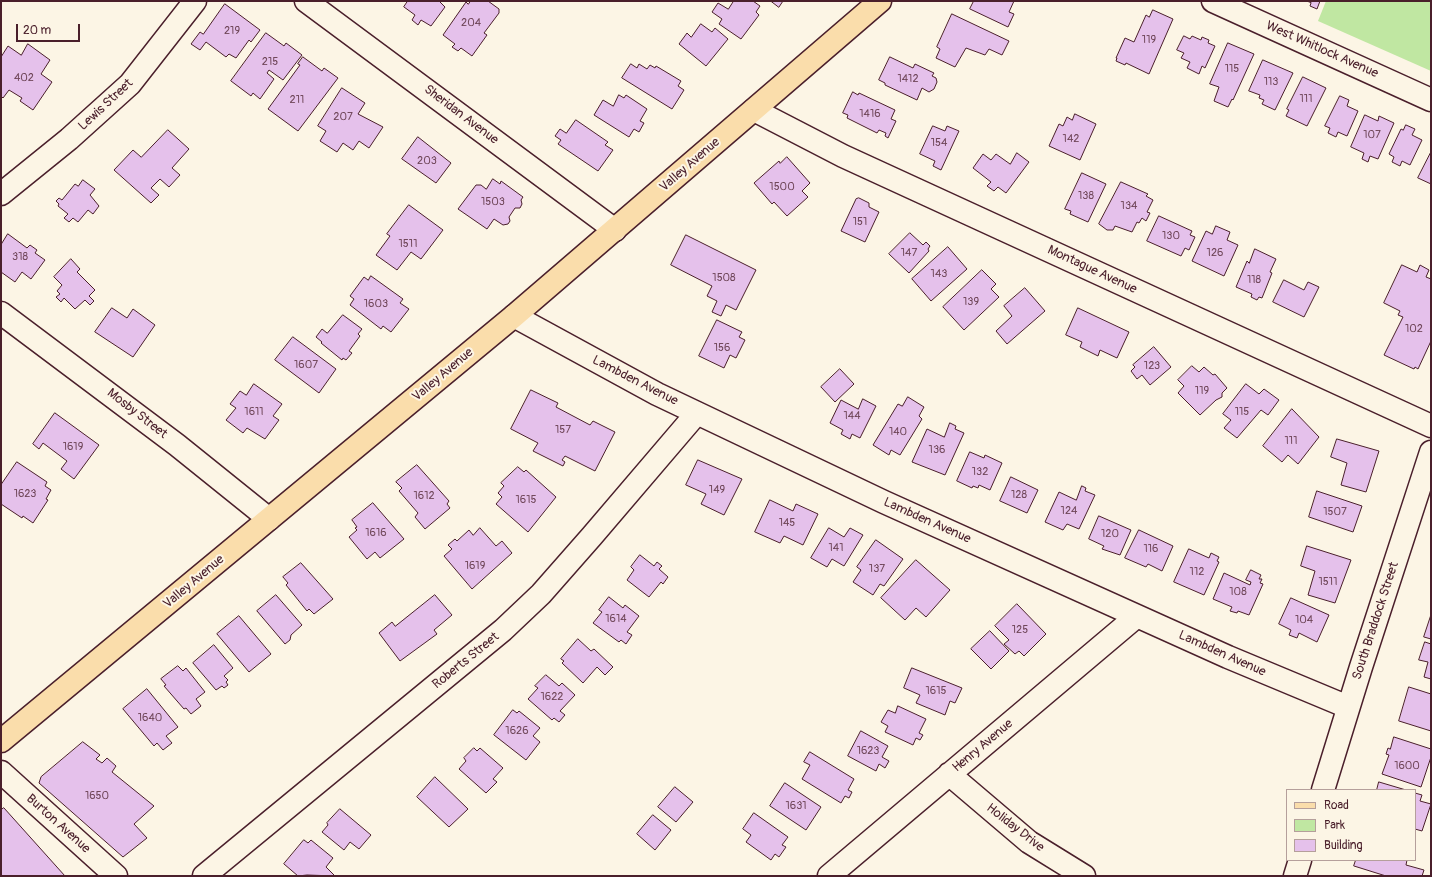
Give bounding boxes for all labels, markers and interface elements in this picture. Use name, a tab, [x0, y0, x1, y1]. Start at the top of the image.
scale bar	[18, 16, 82, 42]
house number: 204	[461, 16, 481, 30]
street label: West Whitlock Avenue	[1263, 18, 1381, 82]
text: 20 m	[23, 23, 51, 38]
house number: 219	[224, 24, 240, 38]
house number: 119	[1142, 33, 1156, 47]
house number: 215	[262, 55, 278, 69]
house number: 115	[1225, 62, 1239, 76]
house number: 402	[14, 71, 34, 85]
house number: 1412	[897, 72, 919, 86]
house number: 113	[1264, 75, 1278, 89]
street label: Lewis Street	[76, 76, 136, 134]
street label: Sheridan Avenue	[421, 82, 501, 148]
house number: 111	[1300, 92, 1312, 106]
house number: 211	[290, 93, 304, 107]
house number: 1416	[859, 107, 881, 121]
house number: 207	[333, 110, 353, 124]
house number: 107	[1363, 128, 1381, 142]
house number: 142	[1063, 132, 1079, 146]
street label: Valley Avenue	[657, 135, 723, 195]
house number: 154	[931, 136, 947, 150]
house number: 203	[417, 154, 437, 168]
house number: 1500	[769, 180, 795, 194]
house number: 138	[1078, 189, 1094, 203]
house number: 1503	[481, 195, 505, 209]
house number: 134	[1121, 199, 1137, 213]
house number: 151	[853, 215, 867, 229]
house number: 130	[1162, 229, 1180, 243]
house number: 1511	[399, 237, 417, 251]
street label: Montague Avenue	[1045, 242, 1139, 298]
house number: 147	[901, 246, 917, 260]
house number: 126	[1207, 246, 1223, 260]
house number: 318	[12, 250, 28, 264]
house number: 143	[931, 267, 947, 281]
house number: 1508	[712, 271, 736, 285]
house number: 118	[1247, 273, 1261, 287]
house number: 139	[963, 295, 979, 309]
house number: 1603	[364, 297, 388, 311]
house number: 102	[1405, 322, 1423, 336]
house number: 156	[714, 341, 730, 355]
street label: Valley Avenue	[409, 345, 477, 405]
street label: Lambden Avenue	[590, 353, 680, 409]
house number: 1607	[294, 358, 318, 372]
house number: 123	[1144, 359, 1160, 373]
house number: 119	[1195, 384, 1209, 398]
street label: Mosby Street	[104, 386, 170, 442]
house number: 1611	[244, 405, 264, 419]
house number: 115	[1235, 405, 1249, 419]
house number: 144	[843, 409, 861, 423]
house number: 157	[555, 423, 571, 437]
house number: 140	[889, 425, 907, 439]
house number: 111	[1285, 434, 1297, 448]
house number: 1619	[63, 440, 83, 454]
house number: 136	[929, 443, 945, 457]
house number: 132	[972, 465, 988, 479]
house number: 149	[709, 483, 725, 497]
house number: 1623	[14, 487, 36, 501]
house number: 128	[1011, 488, 1027, 502]
house number: 1612	[413, 489, 435, 503]
house number: 1615	[516, 493, 536, 507]
street label: Lambden Avenue	[881, 495, 973, 547]
house number: 124	[1061, 504, 1077, 518]
house number: 1507	[1323, 505, 1347, 519]
house number: 145	[779, 516, 795, 530]
house number: 1616	[365, 526, 387, 540]
house number: 120	[1101, 527, 1119, 541]
house number: 141	[829, 541, 843, 555]
house number: 116	[1143, 542, 1159, 556]
street label: Valley Avenue	[160, 552, 228, 612]
house number: 1619	[465, 559, 485, 573]
street label: South Braddock Street	[1350, 560, 1402, 682]
house number: 137	[869, 562, 885, 576]
house number: 112	[1190, 565, 1204, 579]
house number: 1511	[1319, 575, 1337, 589]
house number: 108	[1229, 585, 1247, 599]
house number: 1614	[605, 612, 627, 626]
house number: 104	[1295, 613, 1313, 627]
house number: 125	[1012, 623, 1028, 637]
street label: Lambden Avenue	[1176, 628, 1268, 680]
street label: Roberts Street	[430, 629, 502, 693]
house number: 1615	[926, 684, 946, 698]
house number: 1622	[540, 690, 564, 704]
house number: 1640	[138, 711, 162, 725]
street label: Henry Avenue	[950, 716, 1016, 776]
house number: 1626	[505, 724, 529, 738]
house number: 1623	[857, 744, 879, 758]
house number: 1600	[1394, 759, 1420, 773]
house number: 1650	[85, 789, 109, 803]
legend	[1286, 789, 1416, 861]
street label: Burton Avenue	[23, 791, 93, 857]
text: Road	[1324, 798, 1349, 813]
house number: 1631	[785, 799, 807, 813]
street label: Holiday Drive	[983, 801, 1047, 855]
text: Park	[1324, 818, 1345, 833]
text: Building	[1324, 838, 1363, 853]

